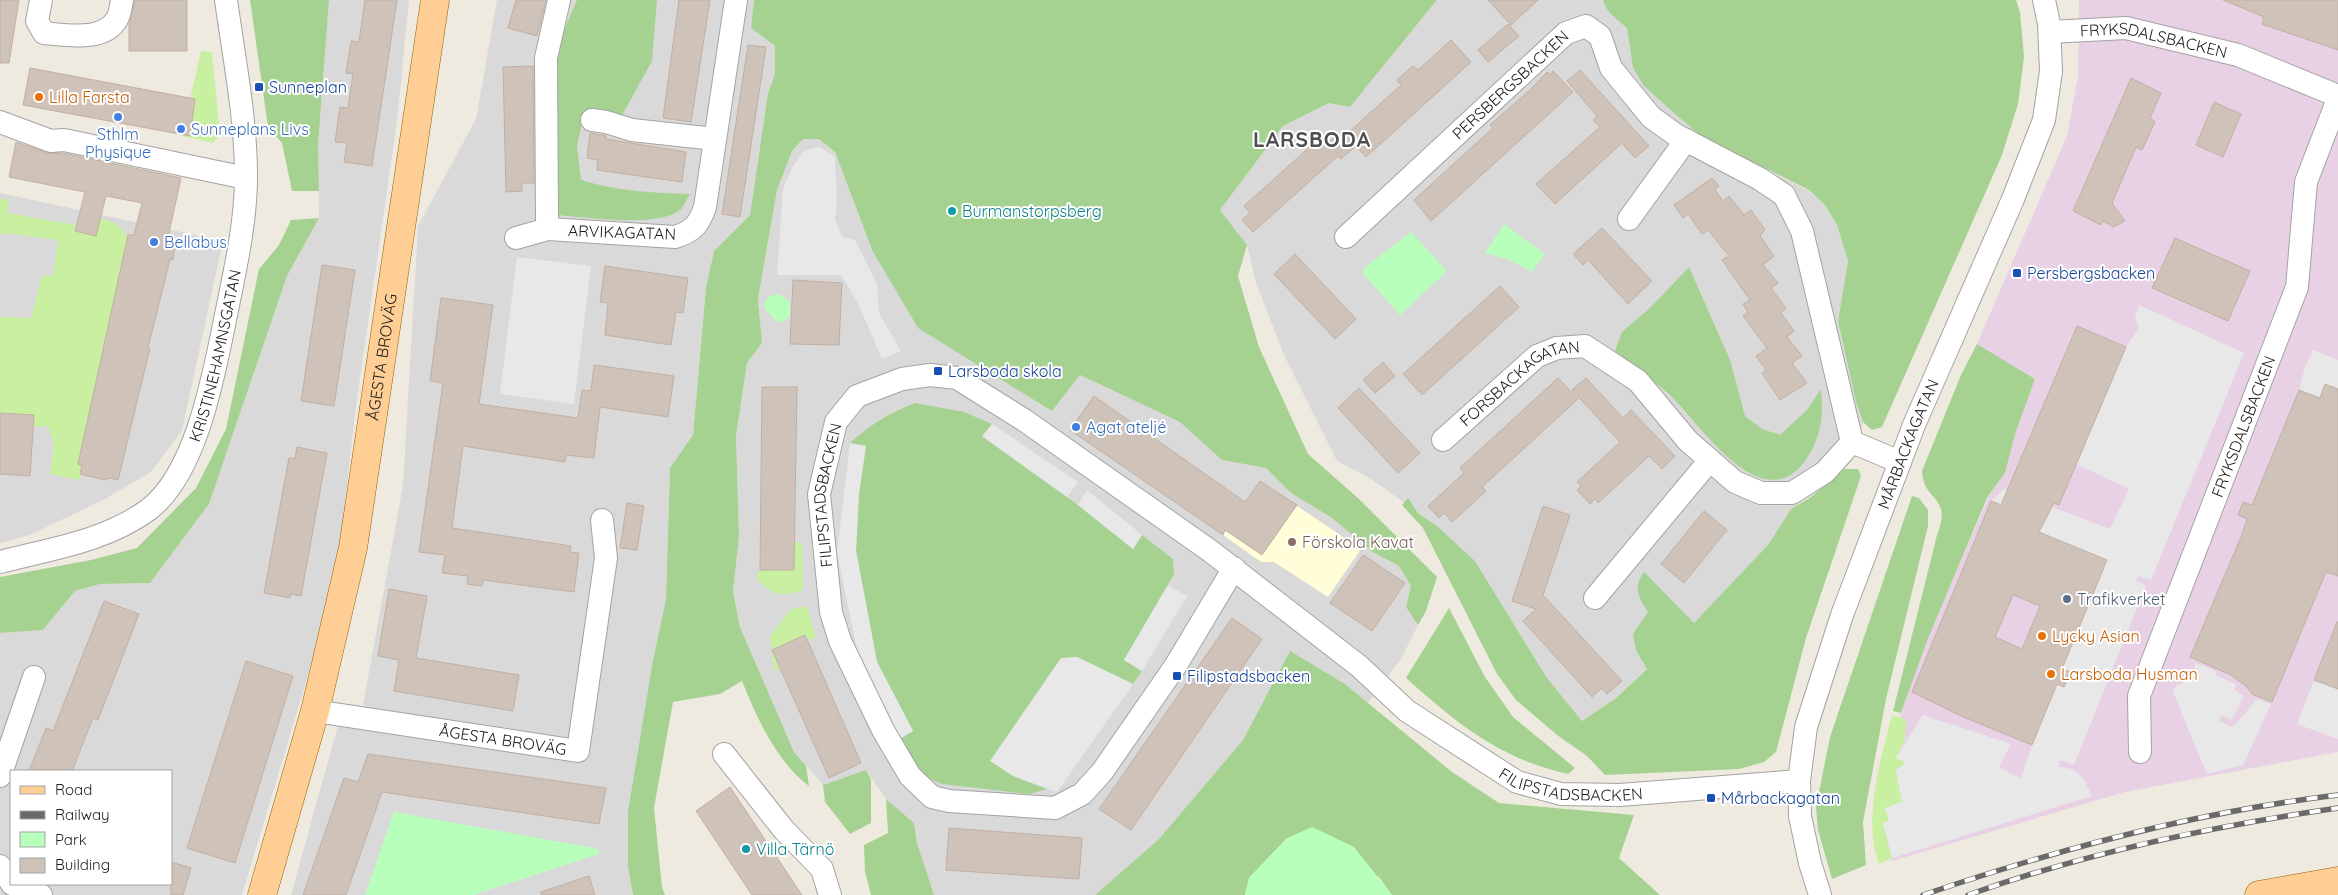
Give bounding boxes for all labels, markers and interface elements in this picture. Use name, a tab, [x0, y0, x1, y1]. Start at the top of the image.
street label: FRYKSDALSBACKEN	[2079, 18, 2229, 62]
street label: PERSBERGSBACKEN	[1448, 26, 1573, 143]
place label: Sunneplan	[269, 77, 347, 97]
marker: Sunneplan	[253, 81, 265, 93]
place label: Lilla Farsta	[49, 87, 130, 107]
marker: Lilla Farsta	[33, 91, 45, 103]
marker: Sthlm Physique	[112, 111, 124, 123]
place label: Sunneplans Livs	[191, 119, 309, 139]
marker: Sunneplans Livs	[175, 123, 187, 135]
place label: Sthlm Physique	[85, 124, 151, 162]
district label: LARSBODA	[1253, 126, 1371, 152]
place label: Burmanstorpsberg	[962, 201, 1102, 221]
marker: Burmanstorpsberg	[946, 205, 958, 217]
street label: ARVIKAGATAN	[568, 220, 676, 244]
place label: Bellabus	[164, 232, 227, 252]
marker: Bellabus	[148, 236, 160, 248]
place label: Persbergsbacken	[2027, 263, 2155, 283]
marker: Persbergsbacken	[2011, 267, 2023, 279]
street label: KRISTINEHAMNSGATAN	[184, 268, 245, 444]
street label: ÅGESTA BROVÄG	[362, 292, 401, 422]
street label: FORSBACKAGATAN	[1455, 336, 1580, 430]
street label: FRYKSDALSBACKEN	[2207, 353, 2280, 500]
place label: Larsboda skola	[948, 361, 1062, 381]
marker: Larsboda skola	[932, 365, 944, 377]
street label: MÅRBACKAGATAN	[1873, 376, 1943, 512]
place label: Agat ateljé	[1086, 417, 1167, 437]
street label: FILIPSTADSBACKEN	[809, 421, 845, 568]
marker: Agat ateljé	[1070, 421, 1082, 433]
place label: Förskola Kavat	[1302, 532, 1414, 552]
marker: Förskola Kavat	[1286, 536, 1298, 548]
place label: Trafikverket	[2077, 589, 2165, 609]
marker: Trafikverket	[2061, 593, 2073, 605]
place label: Lycky Asian	[2052, 626, 2140, 646]
marker: Lycky Asian	[2036, 630, 2048, 642]
place label: Larsboda Husman	[2061, 664, 2198, 684]
place label: Filipstadsbacken	[1187, 666, 1310, 686]
marker: Larsboda Husman	[2045, 668, 2057, 680]
marker: Filipstadsbacken	[1171, 670, 1183, 682]
street label: ÅGESTA BROVÄG	[438, 720, 568, 759]
street label: FILIPSTADSBACKEN	[1495, 763, 1643, 805]
legend	[10, 770, 172, 885]
text: Road	[55, 780, 92, 799]
place label: Mårbackagatan	[1721, 788, 1840, 808]
marker: Mårbackagatan	[1705, 792, 1717, 804]
text: Railway	[55, 805, 110, 824]
text: Park	[55, 830, 87, 849]
place label: Villa Tärnö	[756, 839, 834, 859]
marker: Villa Tärnö	[740, 843, 752, 855]
text: Building	[55, 855, 110, 874]

